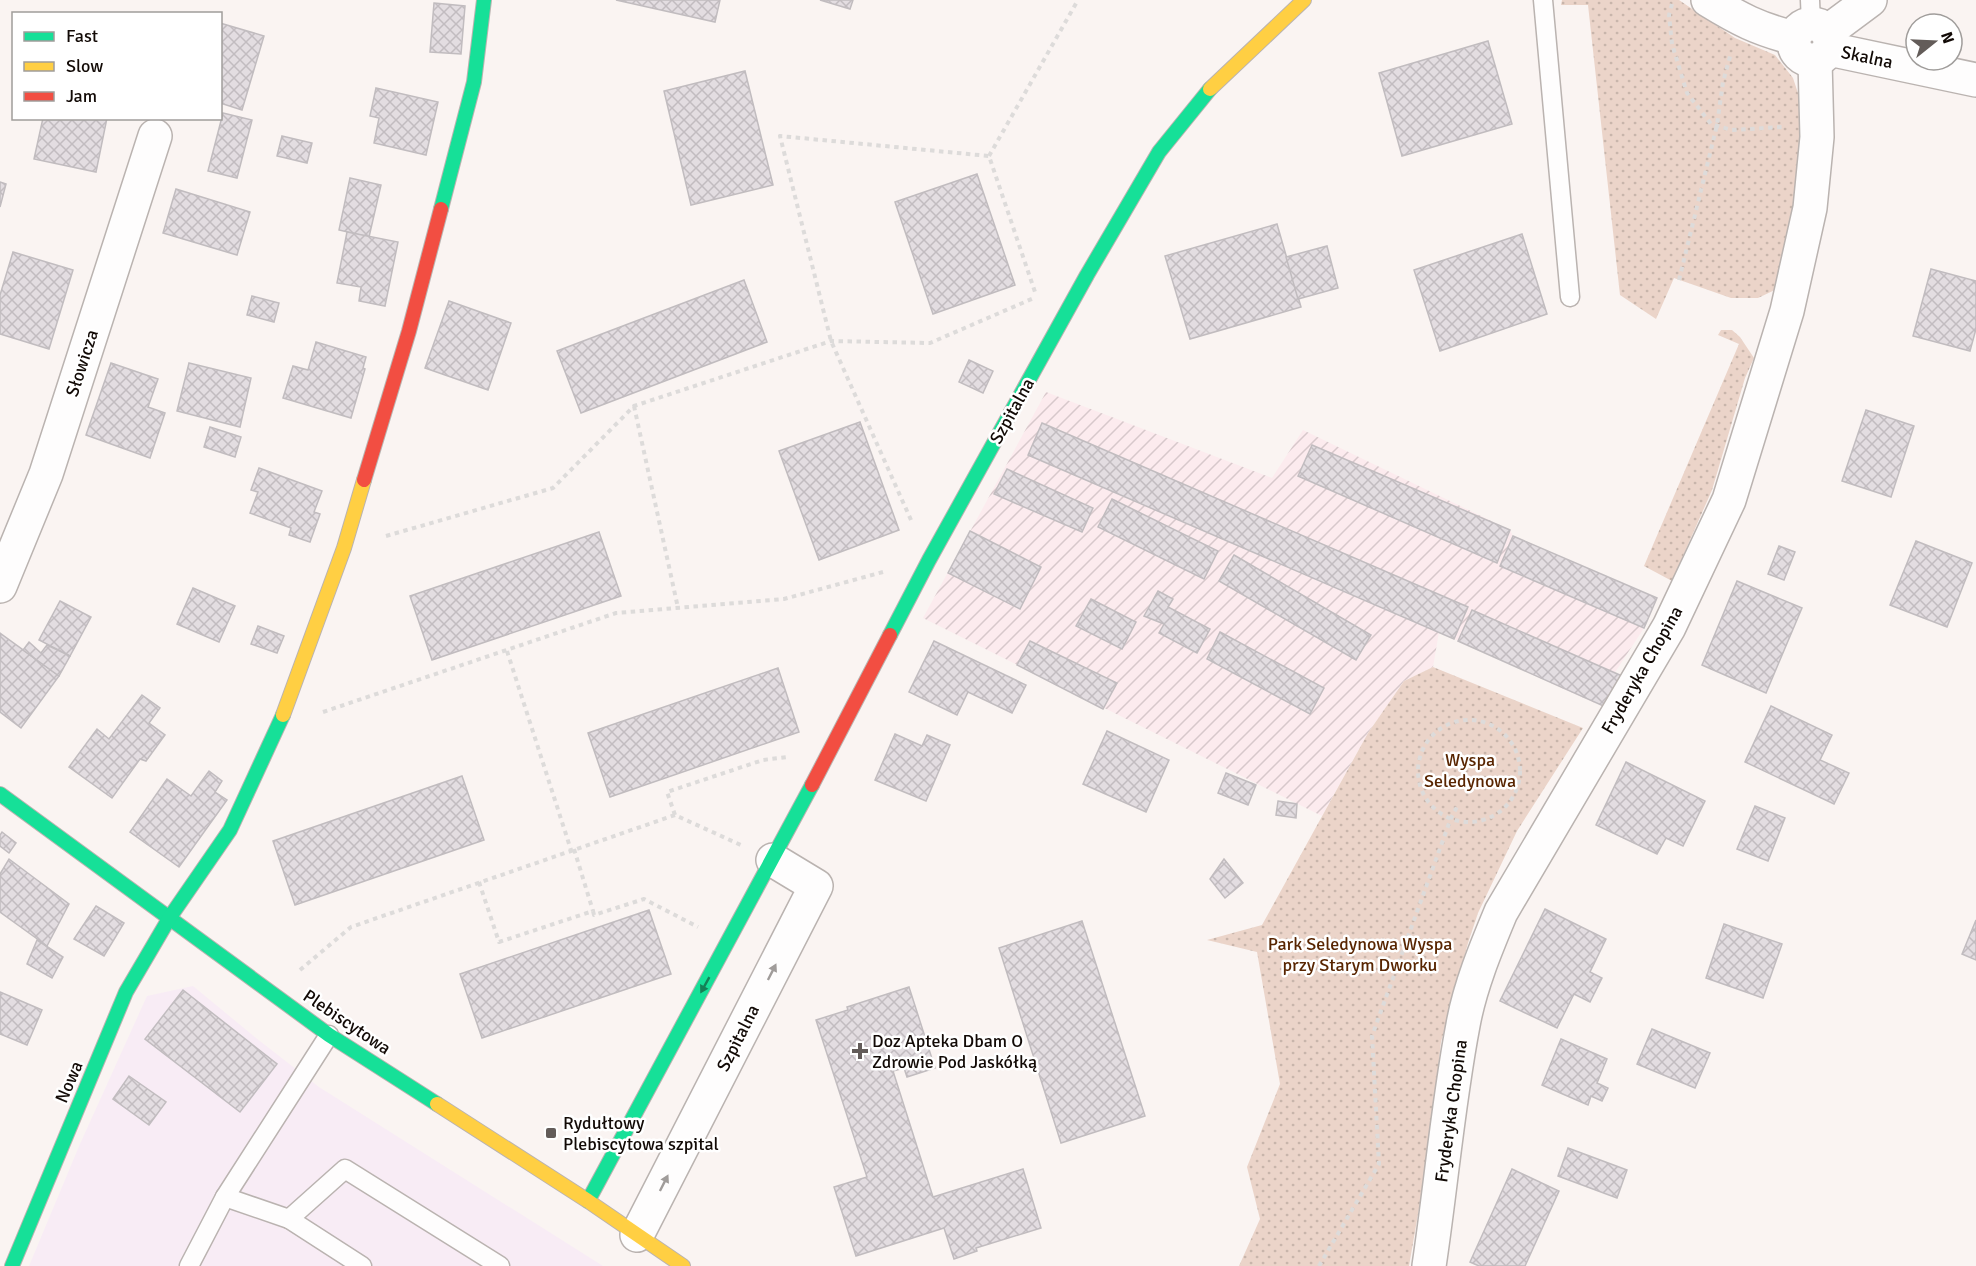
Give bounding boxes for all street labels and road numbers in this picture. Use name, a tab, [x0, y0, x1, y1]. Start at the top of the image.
street label: Skalna	[1839, 41, 1895, 73]
street label: Słowicza	[61, 327, 103, 399]
street label: Szpitalna	[985, 374, 1039, 448]
street label: Fryderyka Chopina	[1597, 602, 1687, 738]
street label: Plebiscytowa	[299, 985, 395, 1059]
street label: Szpitalna	[712, 1001, 764, 1075]
street label: Fryderyka Chopina	[1430, 1038, 1472, 1184]
street label: Nowa	[50, 1058, 88, 1106]

